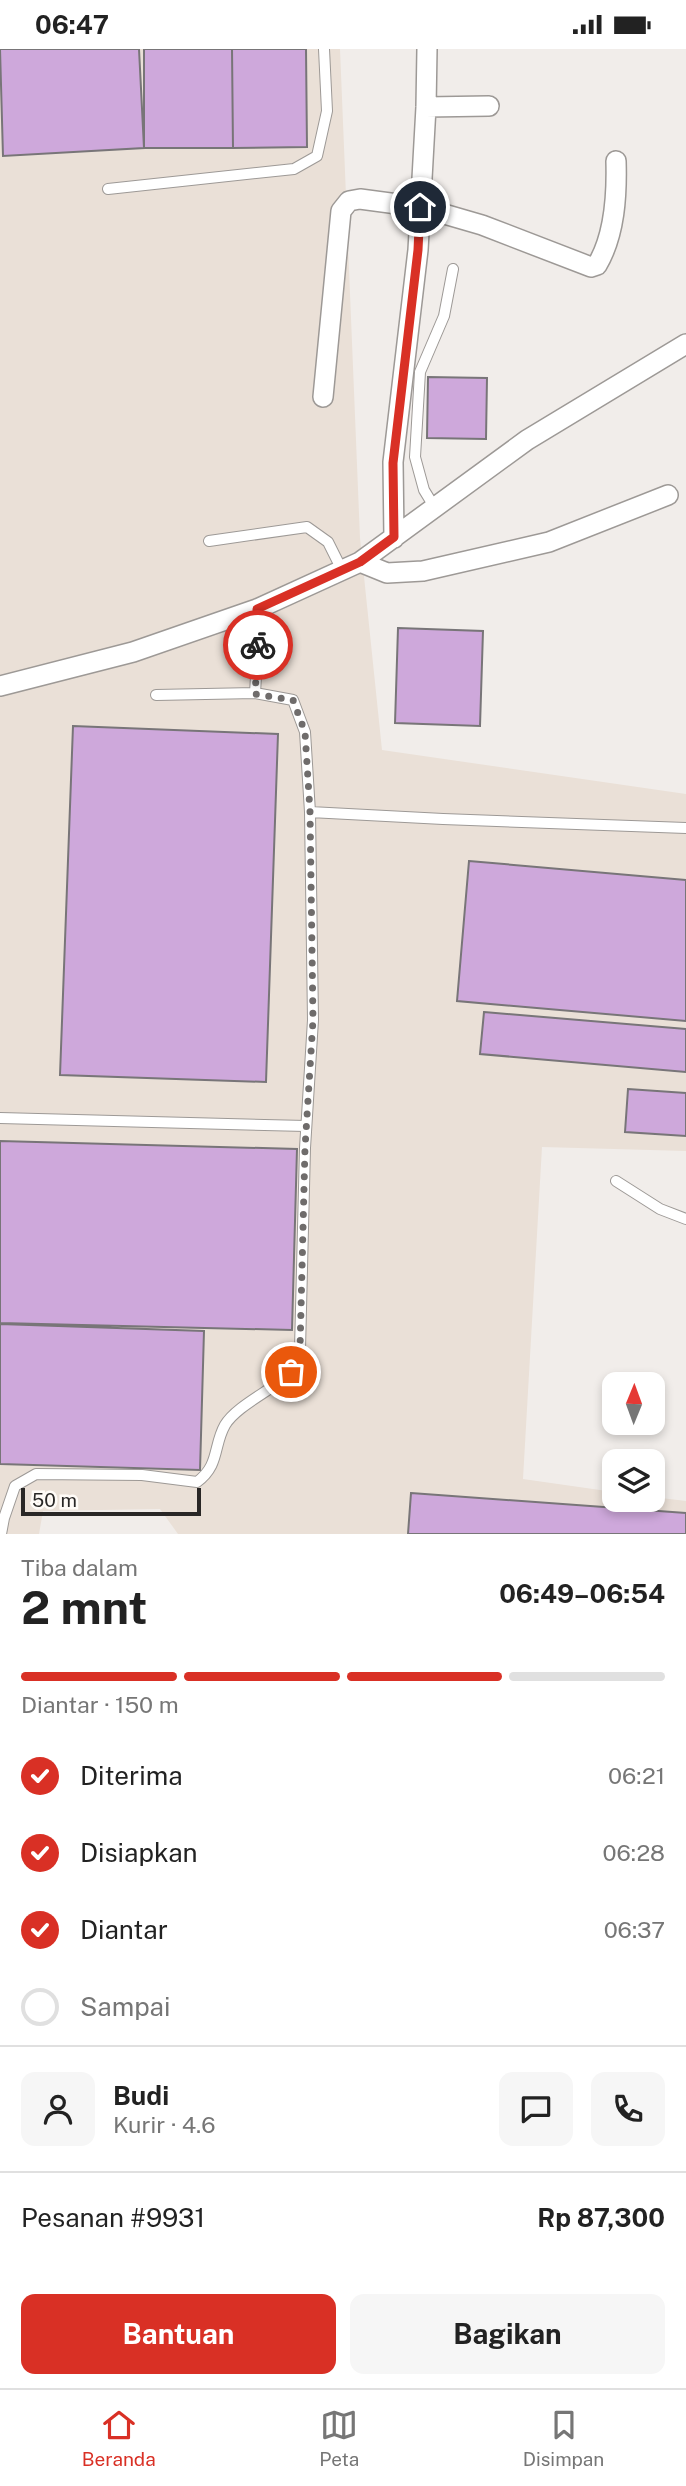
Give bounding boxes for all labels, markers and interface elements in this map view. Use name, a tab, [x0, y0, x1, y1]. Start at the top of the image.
text: 06:47	[35, 9, 109, 40]
pin	[390, 177, 450, 237]
icon: home	[401, 188, 439, 226]
courier	[223, 610, 293, 680]
icon: bike	[239, 626, 277, 664]
pin	[261, 1342, 321, 1402]
icon: bag	[272, 1353, 310, 1391]
north arrow	[602, 1372, 665, 1435]
map controls	[602, 1372, 665, 1512]
button: layers	[602, 1449, 665, 1512]
scale bar	[21, 1485, 201, 1517]
text: 50 m	[32, 1489, 77, 1511]
text: Tiba dalam	[21, 1554, 138, 1581]
text: 06:49–06:54	[499, 1578, 665, 1609]
text: 2 mnt	[21, 1580, 147, 1634]
text: Diantar · 150 m	[21, 1691, 179, 1718]
icon: check	[21, 1757, 59, 1795]
text: Diterima	[80, 1760, 183, 1791]
text: 06:21	[608, 1762, 665, 1789]
icon: check	[21, 1834, 59, 1872]
text: Disiapkan	[80, 1837, 198, 1868]
text: 06:28	[603, 1839, 665, 1866]
icon: check	[21, 1911, 59, 1949]
text: Diantar	[80, 1914, 168, 1945]
text: 06:37	[604, 1916, 665, 1943]
text: Sampai	[80, 1991, 170, 2022]
button: person	[21, 2072, 95, 2146]
button: chat	[499, 2072, 573, 2146]
button: phone	[591, 2072, 665, 2146]
text: Budi	[113, 2080, 169, 2111]
text: Kurir · 4.6	[113, 2111, 216, 2138]
text: Pesanan #9931	[21, 2202, 205, 2233]
text: Rp 87,300	[537, 2202, 665, 2233]
button: Bantuan	[21, 2294, 336, 2374]
button: Bagikan	[350, 2294, 665, 2374]
tab: Beranda	[82, 2406, 156, 2470]
tab: Peta	[319, 2406, 359, 2470]
tab: Disimpan	[523, 2406, 604, 2470]

